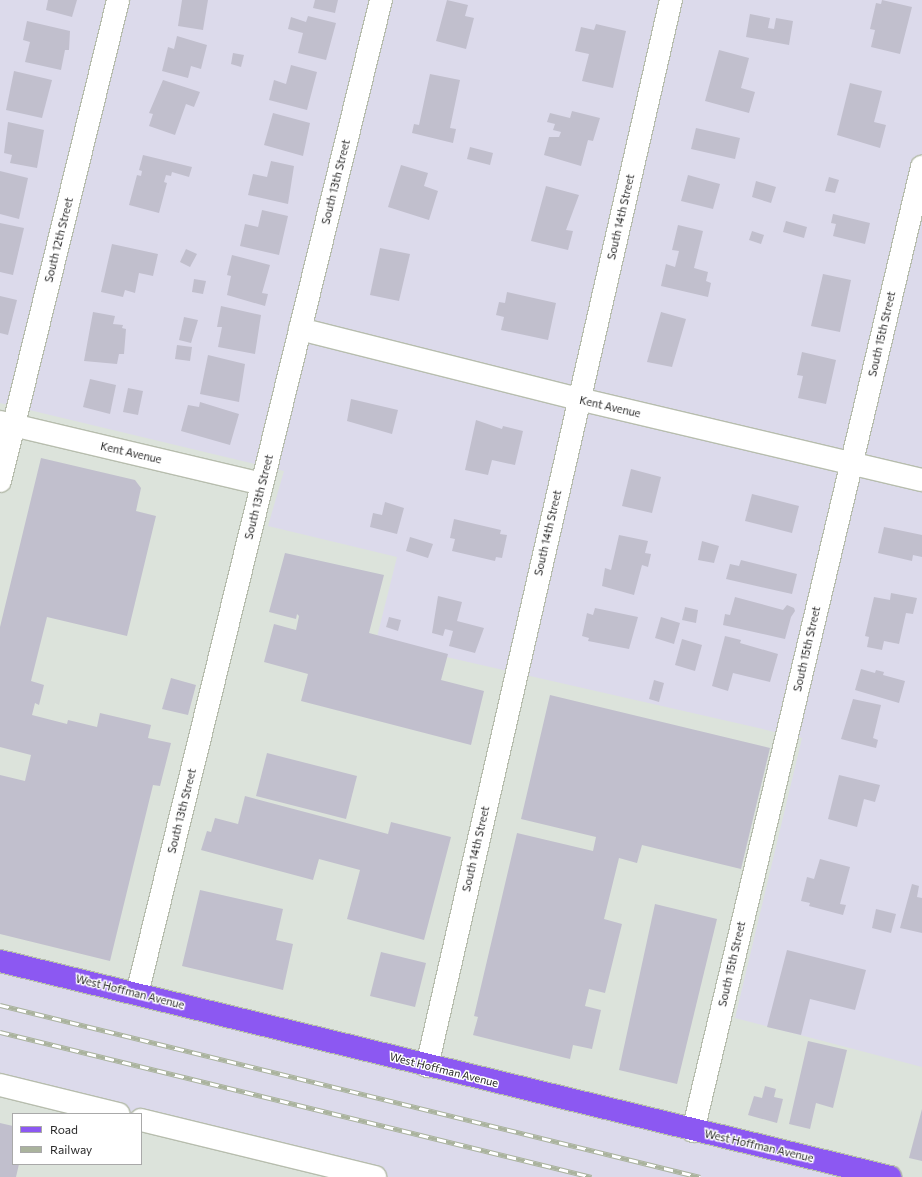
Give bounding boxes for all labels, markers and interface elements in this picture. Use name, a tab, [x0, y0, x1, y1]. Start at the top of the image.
street label: South 13th Street	[319, 138, 353, 226]
street label: South 14th Street	[605, 173, 637, 261]
street label: South 12th Street	[42, 196, 76, 284]
street label: South 15th Street	[866, 290, 898, 378]
street label: Kent Avenue	[578, 394, 642, 420]
street label: Kent Avenue	[99, 440, 163, 466]
street label: South 13th Street	[242, 453, 276, 541]
street label: South 14th Street	[532, 489, 564, 577]
street label: South 15th Street	[791, 605, 823, 693]
street label: South 13th Street	[165, 767, 199, 855]
street label: South 14th Street	[460, 805, 492, 893]
street label: South 15th Street	[716, 920, 748, 1008]
street label: West Hoffman Avenue	[74, 972, 186, 1012]
street label: West Hoffman Avenue	[388, 1050, 500, 1090]
legend	[12, 1113, 142, 1165]
text: Road	[50, 1122, 78, 1136]
street label: West Hoffman Avenue	[703, 1127, 815, 1165]
text: Railway	[50, 1142, 92, 1156]

